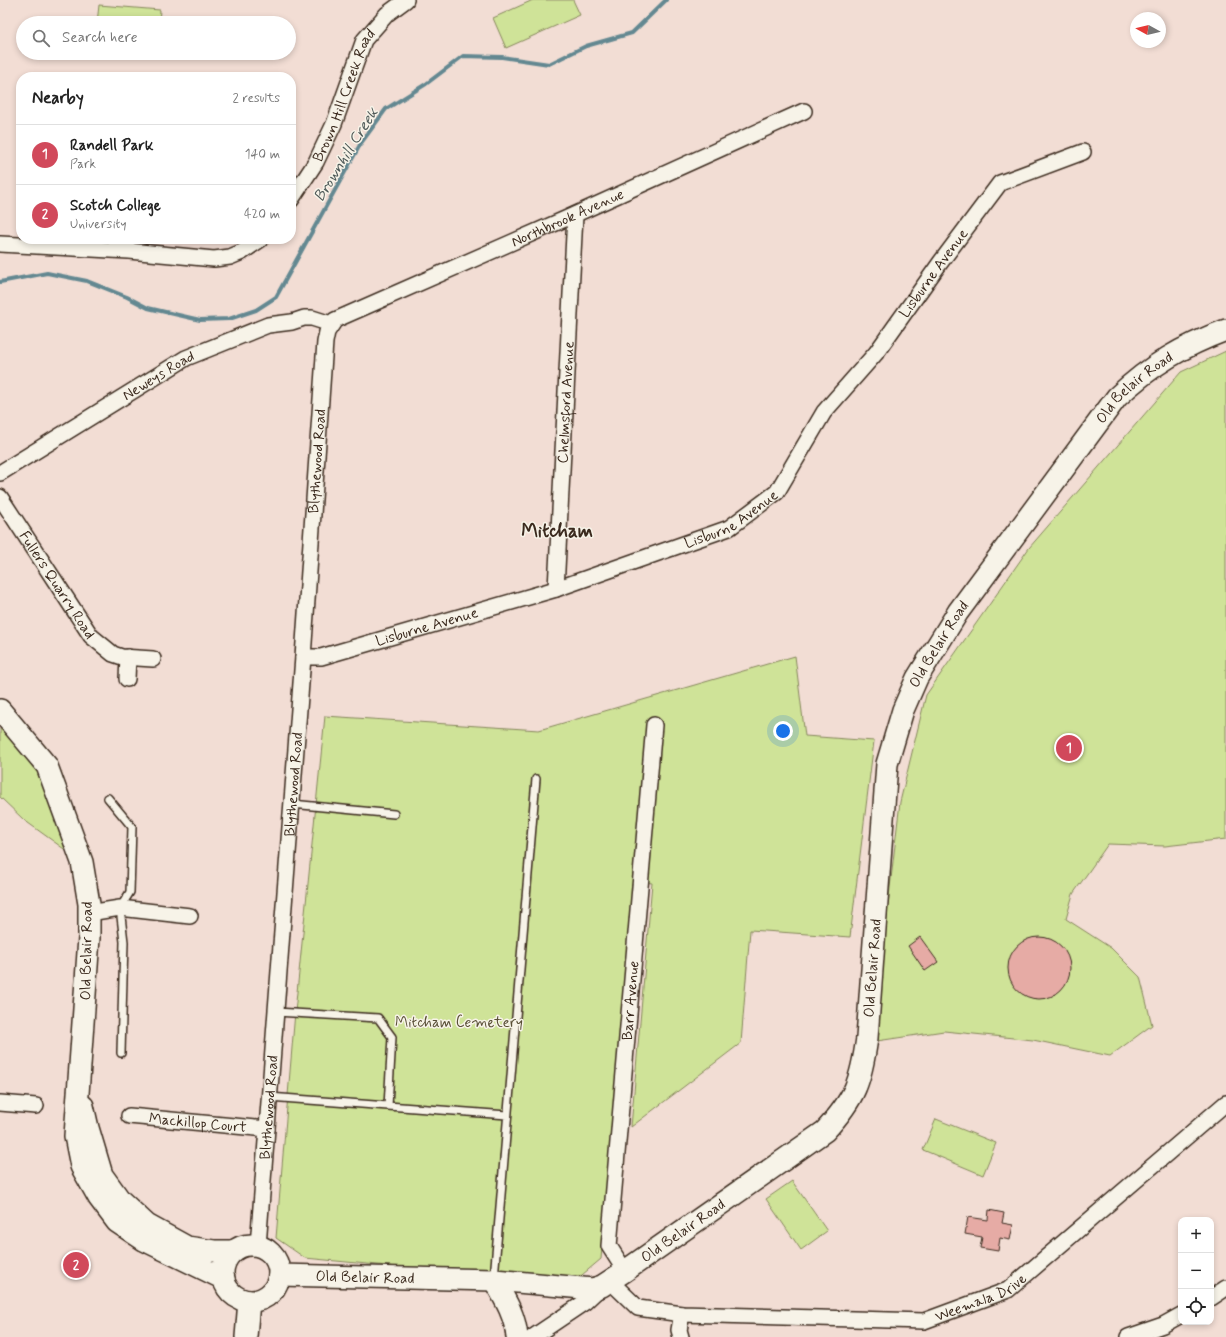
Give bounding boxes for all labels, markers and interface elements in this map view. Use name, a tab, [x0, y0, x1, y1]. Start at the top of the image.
north arrow	[1130, 12, 1166, 48]
search box	[16, 16, 296, 60]
street label: Brown Hill Creek Road	[308, 25, 381, 165]
icon: search	[30, 27, 52, 49]
text: Search here	[62, 28, 138, 48]
text: Nearby	[32, 87, 84, 109]
text: 2 results	[233, 90, 280, 107]
water label: Brownhill Creek	[309, 103, 384, 206]
text: Randell Park	[70, 136, 153, 156]
text: 1	[42, 146, 48, 163]
text: 140 m	[245, 146, 280, 163]
text: Park	[70, 156, 96, 173]
street label: Northbrook Avenue	[508, 185, 628, 252]
text: Scotch College	[70, 196, 161, 216]
text: 2	[42, 206, 48, 223]
text: 420 m	[244, 206, 280, 223]
text: University	[70, 216, 126, 233]
street label: Lisburne Avenue	[895, 225, 973, 322]
street label: Chelmsford Avenue	[553, 341, 580, 464]
street label: Neweys Road	[119, 347, 197, 406]
street label: Old Belair Road	[1092, 348, 1177, 428]
street label: Blythewood Road	[304, 408, 331, 514]
street label: Lisburne Avenue	[682, 486, 783, 554]
district label: Mitcham	[521, 519, 593, 544]
street label: Fullers Quarry Road	[14, 527, 99, 643]
street label: Old Belair Road	[905, 597, 974, 691]
street label: Lisburne Avenue	[373, 603, 480, 652]
your location	[773, 721, 793, 741]
street label: Blythewood Road	[280, 731, 308, 837]
pin: 1	[1056, 733, 1082, 763]
street label: Old Belair Road	[76, 901, 98, 1001]
street label: Old Belair Road	[860, 918, 887, 1018]
street label: Barr Avenue	[618, 960, 645, 1041]
park label: Mitcham Cemetery	[395, 1013, 523, 1033]
street label: Blythewood Road	[256, 1054, 284, 1160]
street label: Mackillop Court	[148, 1109, 247, 1138]
street label: Old Belair Road	[637, 1195, 730, 1268]
map controls	[1178, 1217, 1214, 1325]
button: +	[1178, 1217, 1214, 1253]
pin: 2	[63, 1250, 89, 1280]
button: −	[1178, 1253, 1214, 1289]
street label: Old Belair Road	[315, 1267, 415, 1289]
street label: Weemala Drive	[932, 1269, 1031, 1327]
button: locate	[1178, 1289, 1214, 1325]

